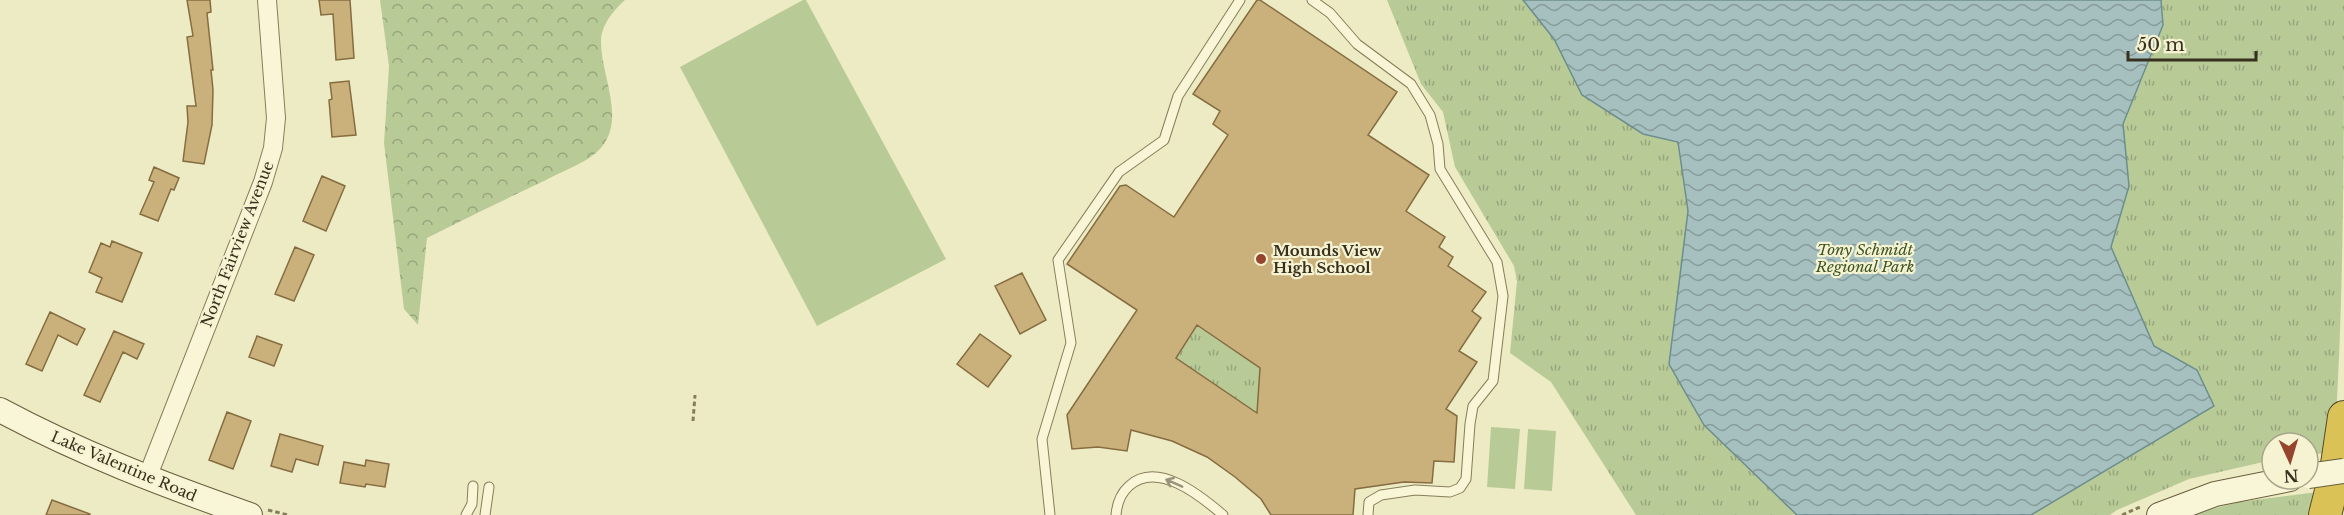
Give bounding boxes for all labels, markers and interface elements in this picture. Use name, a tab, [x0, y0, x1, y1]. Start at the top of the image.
scale bar	[2128, 24, 2256, 62]
text: 50 m	[2137, 34, 2185, 56]
street label: North Fairview Avenue	[197, 158, 277, 330]
park label: Tony Schmidt Regional Park	[1815, 240, 1914, 276]
place label: Mounds View High School	[1273, 241, 1382, 277]
marker: Mounds View High School	[1254, 252, 1268, 266]
street label: Lake Valentine Road	[48, 427, 200, 505]
north arrow	[2260, 431, 2320, 491]
text: N	[2283, 465, 2299, 486]
one-way arrow	[1166, 477, 1184, 488]

